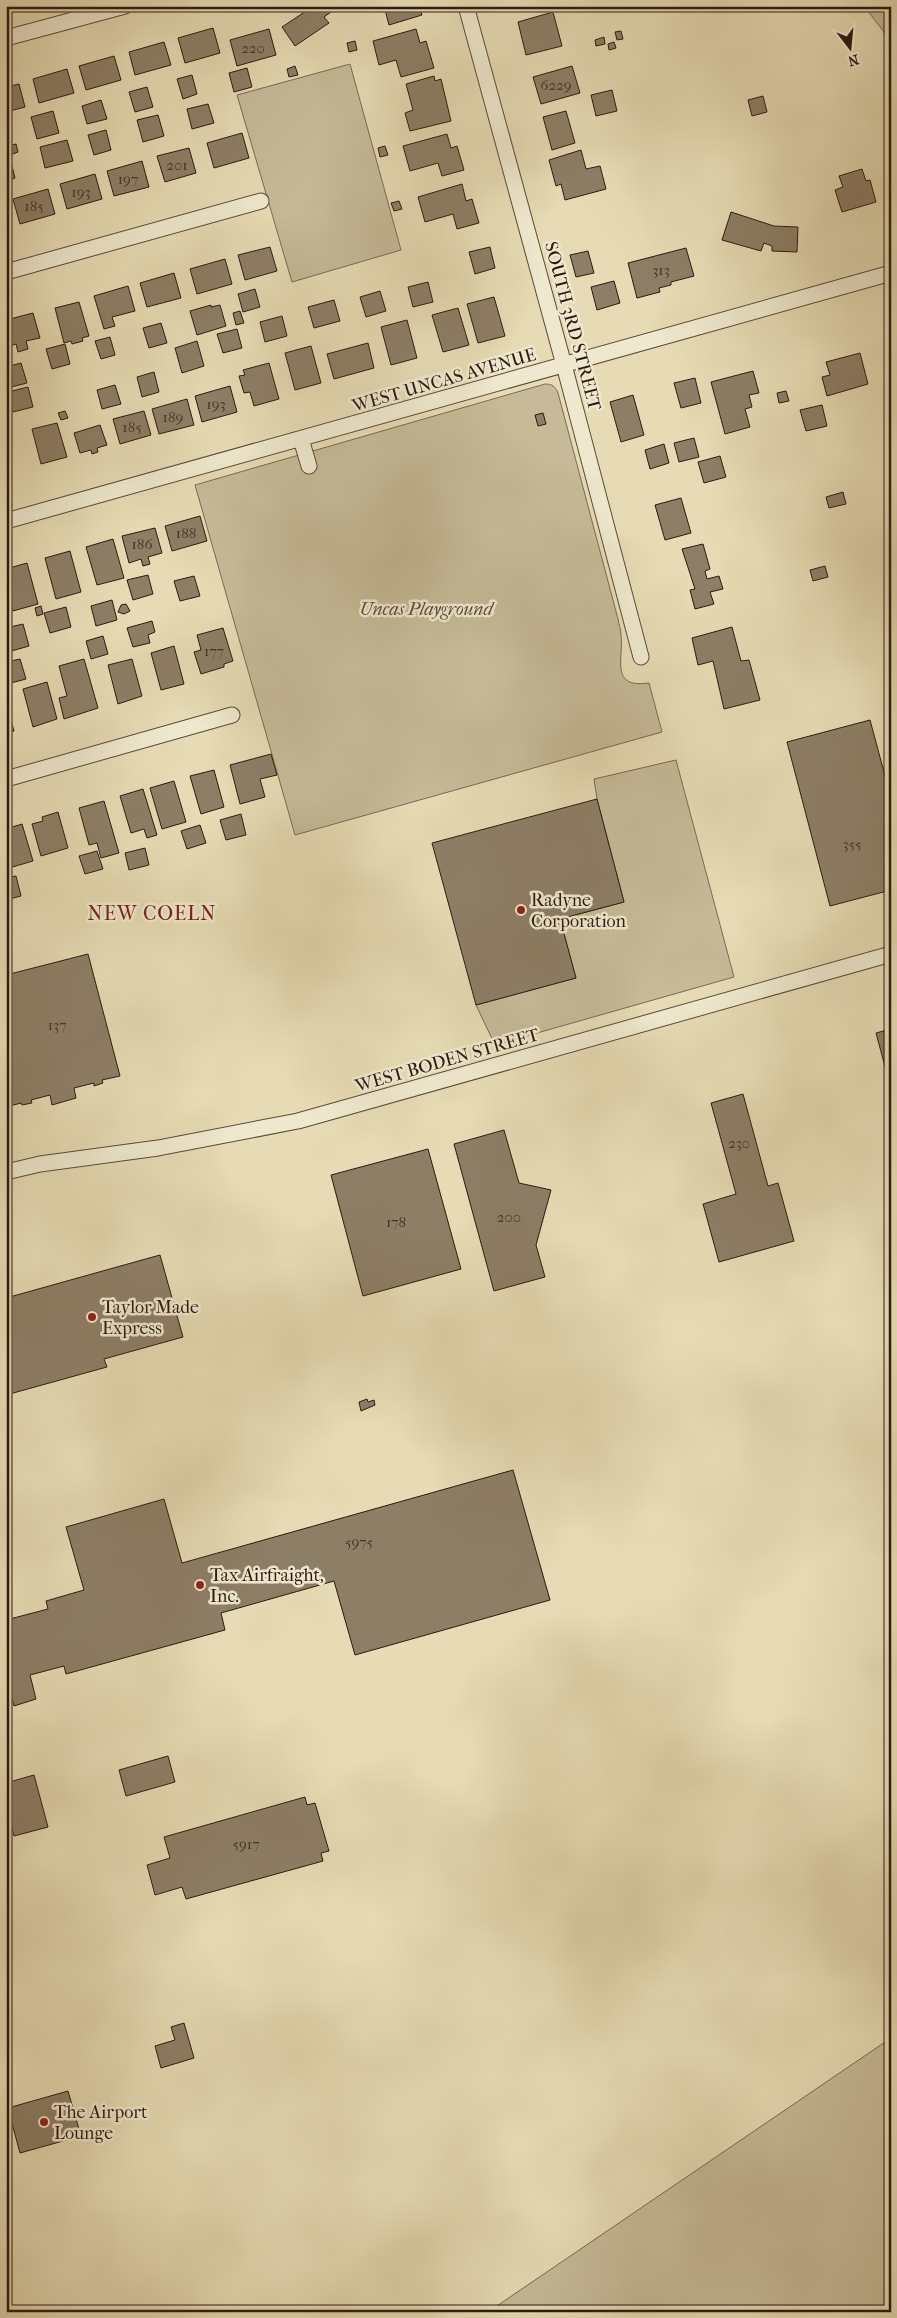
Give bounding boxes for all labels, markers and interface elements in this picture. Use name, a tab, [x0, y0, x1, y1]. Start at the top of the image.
north arrow	[824, 22, 874, 72]
house number: 220	[241, 39, 265, 57]
text: N	[846, 50, 861, 70]
house number: 6229	[540, 76, 572, 94]
house number: 201	[166, 156, 188, 174]
house number: 197	[118, 170, 138, 188]
house number: 193	[71, 183, 91, 201]
house number: 185	[24, 197, 44, 215]
street label: SOUTH 3RD STREET	[540, 239, 605, 414]
house number: 313	[652, 261, 670, 279]
street label: WEST UNCAS AVENUE	[349, 344, 538, 417]
house number: 193	[206, 395, 226, 413]
house number: 189	[163, 408, 184, 426]
house number: 185	[122, 418, 142, 436]
house number: 188	[176, 524, 196, 542]
house number: 186	[131, 535, 153, 553]
park label: Uncas Playground	[359, 599, 495, 620]
house number: 177	[204, 642, 224, 660]
house number: 355	[842, 835, 862, 853]
place label: Radyne Corporation	[531, 890, 627, 932]
district label: NEW COELN	[88, 902, 216, 925]
marker: Radyne Corporation	[515, 904, 527, 916]
house number: 137	[48, 1016, 66, 1034]
street label: WEST BODEN STREET	[352, 1024, 542, 1097]
house number: 230	[728, 1134, 750, 1152]
house number: 200	[497, 1208, 521, 1226]
house number: 178	[386, 1213, 406, 1231]
place label: Taylor Made Express	[102, 1297, 199, 1339]
marker: Taylor Made Express	[86, 1311, 98, 1323]
house number: 5975	[345, 1533, 373, 1551]
place label: Tax Airfraight, Inc.	[210, 1565, 324, 1607]
marker: Tax Airfraight, Inc.	[194, 1579, 206, 1591]
house number: 5917	[233, 1835, 259, 1853]
place label: The Airport Lounge	[54, 2102, 148, 2144]
marker: The Airport Lounge	[38, 2116, 50, 2128]

